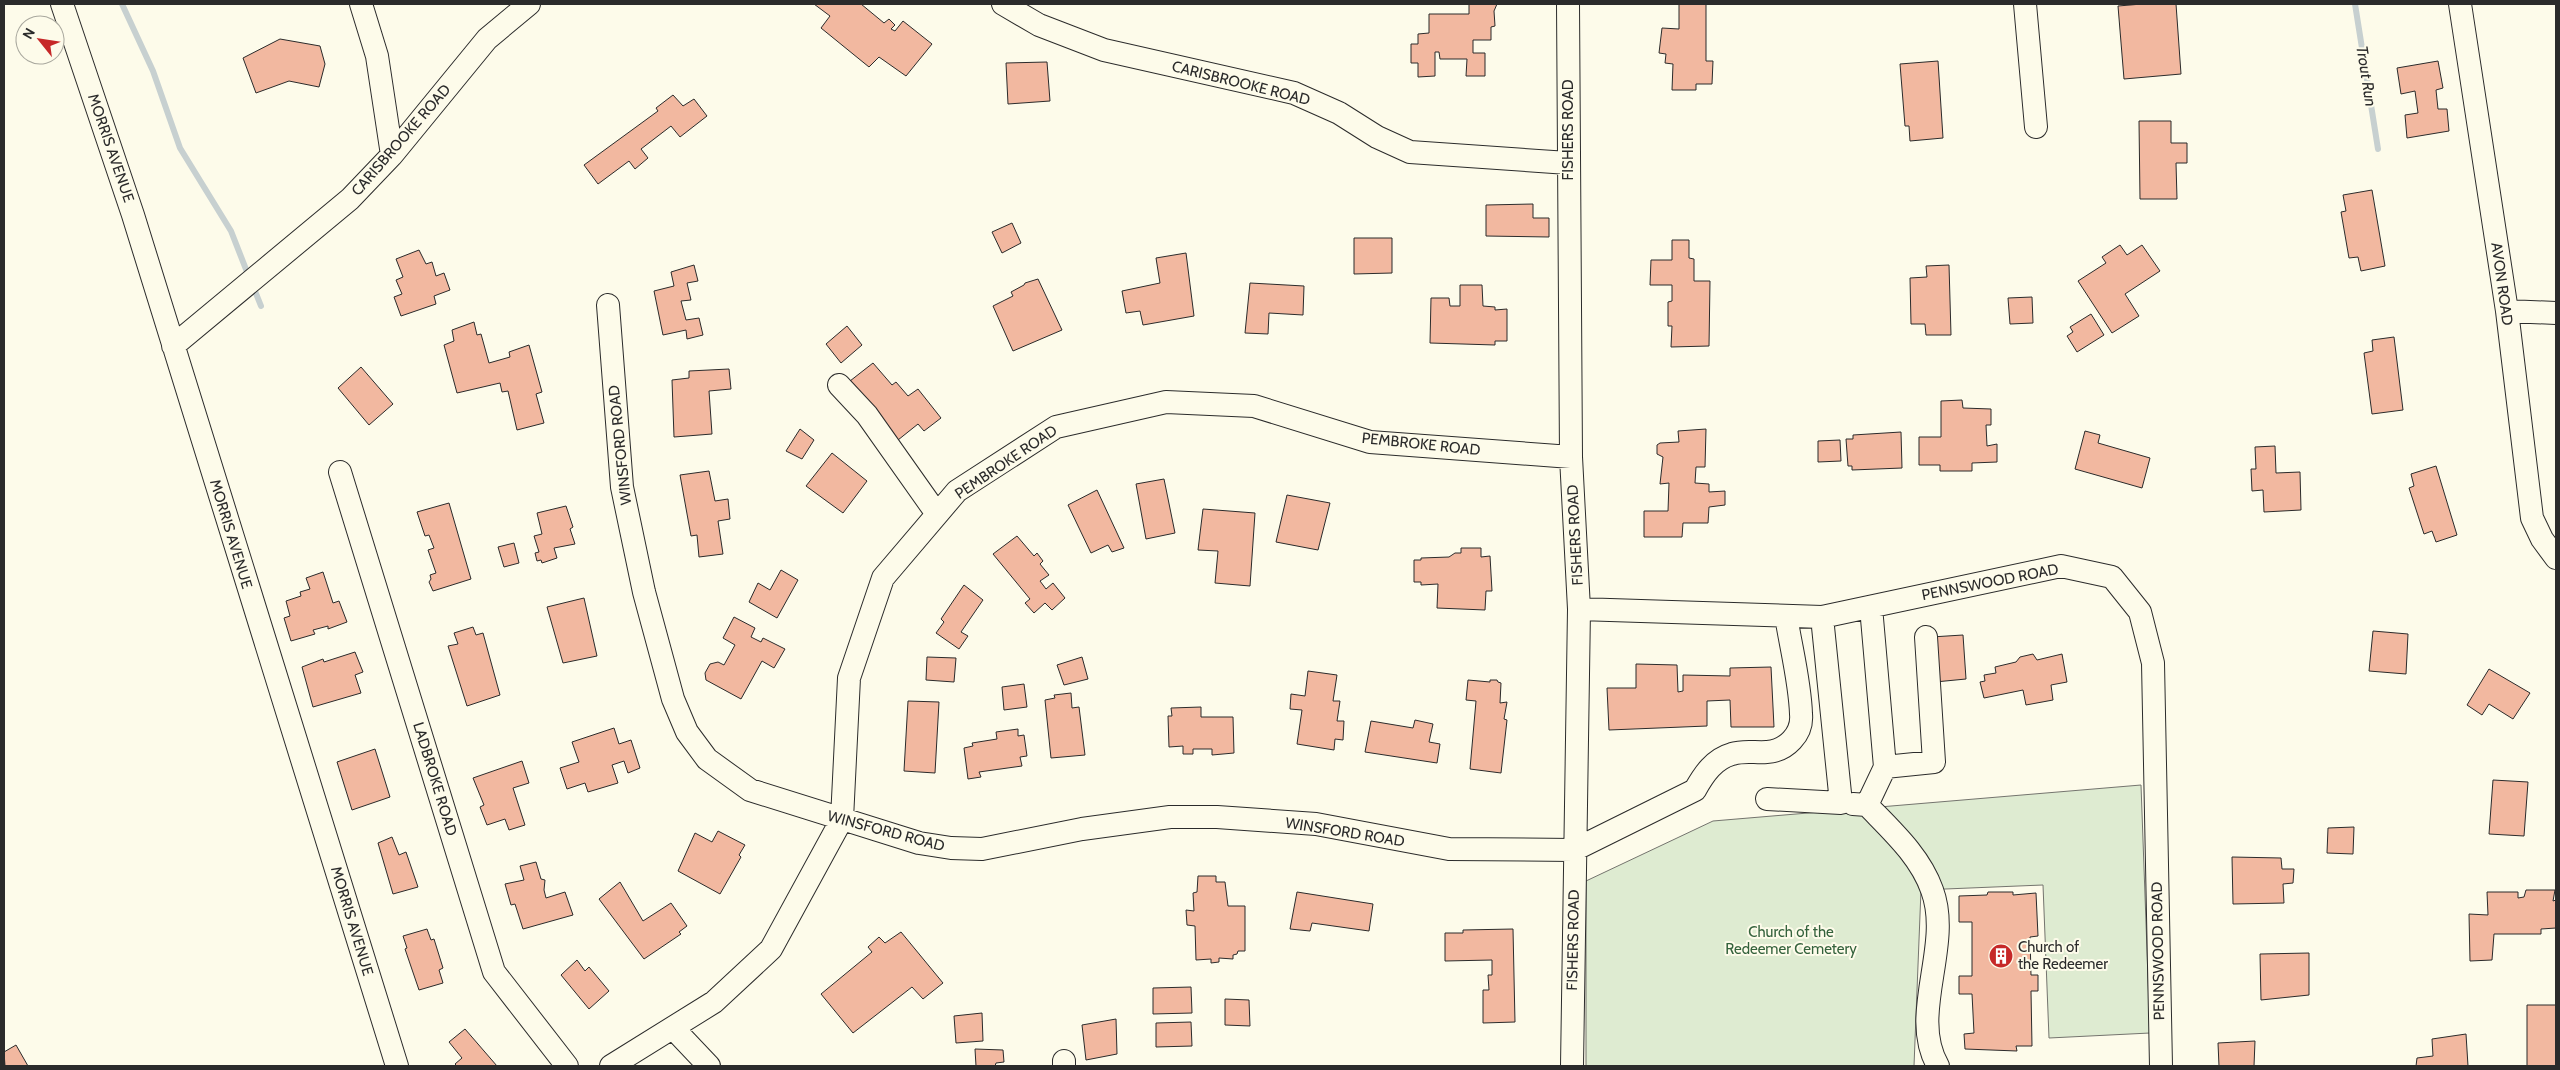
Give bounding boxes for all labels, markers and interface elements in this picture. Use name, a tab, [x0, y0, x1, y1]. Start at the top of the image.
north arrow	[15, 15, 65, 65]
text: N	[18, 25, 39, 42]
water label: Trout Run	[2352, 44, 2381, 108]
street label: CARISBROOKE ROAD	[1170, 57, 1312, 109]
street label: FISHERS ROAD	[1559, 79, 1577, 181]
street label: CARISBROOKE ROAD	[348, 80, 454, 199]
street label: MORRIS AVENUE	[84, 91, 138, 205]
street label: AVON ROAD	[2487, 241, 2517, 327]
street label: WINSFORD ROAD	[605, 384, 635, 506]
street label: PEMBROKE ROAD	[952, 421, 1061, 503]
street label: PEMBROKE ROAD	[1361, 429, 1481, 459]
street label: MORRIS AVENUE	[206, 477, 256, 591]
street label: FISHERS ROAD	[1563, 484, 1587, 586]
street label: PENNSWOOD ROAD	[1920, 560, 2060, 604]
street label: LADBROKE ROAD	[409, 720, 461, 838]
street label: WINSFORD ROAD	[825, 807, 947, 855]
street label: WINSFORD ROAD	[1284, 814, 1406, 850]
street label: MORRIS AVENUE	[327, 864, 377, 978]
street label: PENNSWOOD ROAD	[2148, 881, 2168, 1021]
street label: FISHERS ROAD	[1563, 889, 1583, 991]
park label: Church of the Redeemer Cemetery	[1725, 923, 1857, 958]
place label: Church of the Redeemer	[2018, 938, 2108, 973]
building icon: Church of the Redeemer	[1988, 943, 2014, 969]

